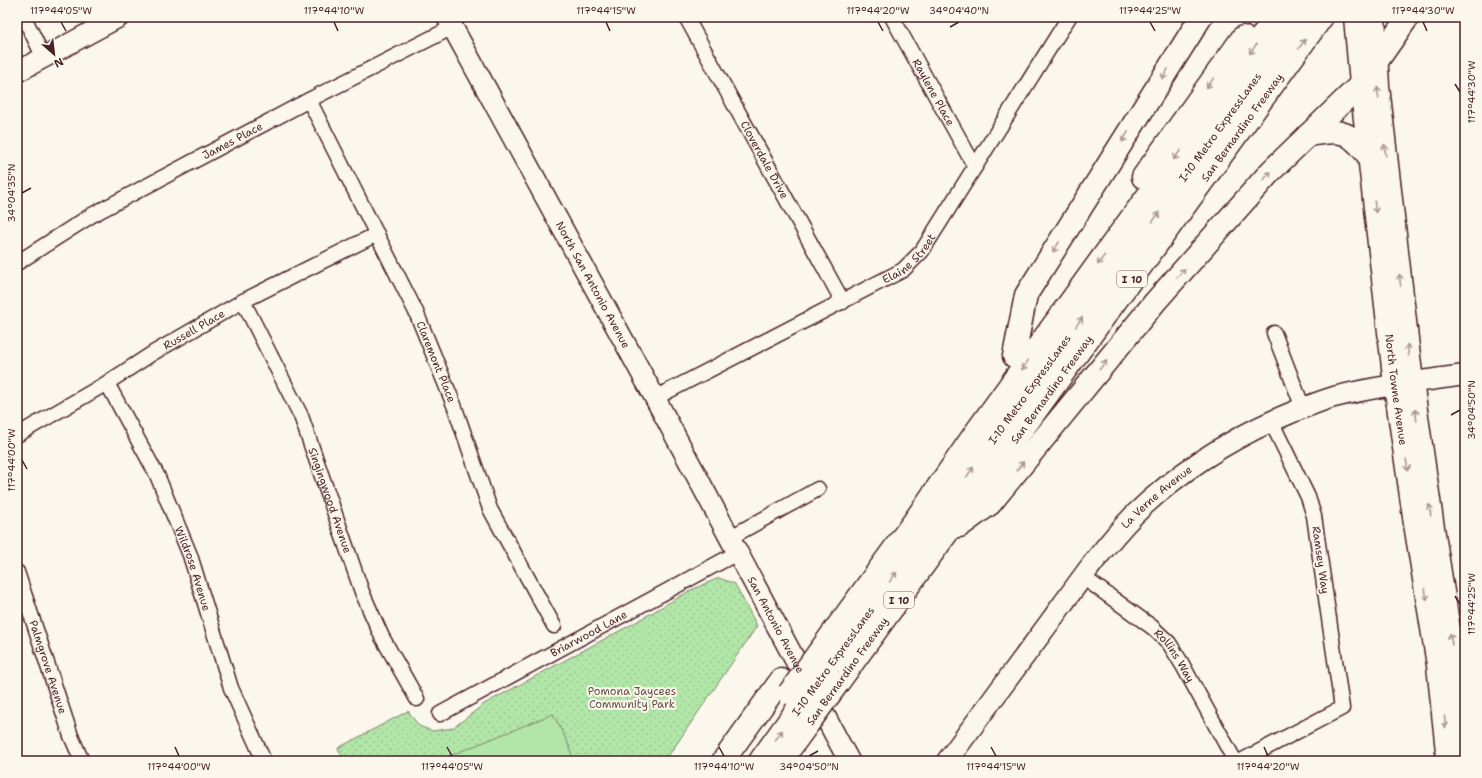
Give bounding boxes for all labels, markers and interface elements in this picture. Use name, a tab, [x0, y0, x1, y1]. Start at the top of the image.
text: 117°44'05"W	[30, 4, 93, 17]
text: 117°44'10"W	[304, 4, 365, 17]
text: 117°44'15"W	[576, 4, 636, 17]
text: 117°44'20"W	[846, 4, 910, 17]
text: 34°04'40"N	[929, 4, 989, 17]
text: 117°44'25"W	[1119, 4, 1181, 17]
text: 117°44'30"W	[1391, 4, 1455, 17]
north arrow	[34, 34, 74, 74]
one-way arrow	[1298, 39, 1306, 50]
one-way arrow	[1249, 43, 1257, 54]
text: N	[51, 54, 66, 71]
street label: Raylene Place	[909, 56, 958, 129]
text: 117°44'30"W	[1465, 60, 1478, 124]
one-way arrow	[1161, 68, 1169, 80]
street label: I-10 Metro ExpressLanes	[1176, 70, 1265, 185]
street label: San Bernardino Freeway	[1198, 70, 1287, 185]
one-way arrow	[1206, 77, 1214, 88]
one-way arrow	[1375, 87, 1382, 100]
street label: Cloverdale Drive	[737, 118, 792, 202]
street label: James Place	[200, 119, 265, 163]
one-way arrow	[1121, 131, 1129, 143]
one-way arrow	[1381, 144, 1389, 157]
one-way arrow	[1173, 149, 1182, 160]
text: 34°04'35"N	[5, 164, 18, 222]
one-way arrow	[1262, 170, 1271, 181]
one-way arrow	[1371, 200, 1379, 213]
one-way arrow	[1151, 211, 1160, 222]
street label: North San Antonio Avenue	[552, 219, 634, 351]
street label: Elaine Street	[880, 231, 939, 287]
one-way arrow	[1052, 241, 1060, 252]
one-way arrow	[1097, 254, 1105, 265]
one-way arrow	[1176, 268, 1185, 278]
road number: I 10	[1117, 271, 1147, 287]
one-way arrow	[1396, 274, 1404, 287]
street label: Russell Place	[161, 306, 228, 354]
one-way arrow	[1075, 317, 1084, 328]
street label: Claremont Place	[412, 319, 459, 405]
street label: I-10 Metro ExpressLanes	[985, 332, 1075, 447]
street label: San Bernardino Freeway	[1007, 332, 1096, 447]
street label: North Towne Avenue	[1381, 333, 1411, 446]
one-way arrow	[1404, 344, 1412, 357]
one-way arrow	[1021, 359, 1029, 370]
one-way arrow	[1098, 360, 1107, 371]
text: 34°04'50"N	[1465, 380, 1478, 440]
one-way arrow	[1412, 409, 1420, 422]
text: 117°44'00"W	[5, 428, 18, 492]
street label: Singingwood Avenue	[304, 446, 355, 555]
one-way arrow	[1403, 458, 1411, 471]
one-way arrow	[1016, 461, 1025, 471]
street label: La Verne Avenue	[1118, 462, 1195, 532]
one-way arrow	[966, 467, 974, 478]
one-way arrow	[1426, 504, 1434, 517]
street label: Wildrose Avenue	[171, 524, 214, 613]
street label: Ramsey Way	[1308, 525, 1333, 595]
one-way arrow	[889, 572, 898, 583]
text: 117°44'25"W	[1465, 573, 1478, 635]
street label: San Antonio Avenue	[744, 574, 808, 676]
one-way arrow	[1423, 587, 1431, 600]
road number: I 10	[884, 592, 914, 608]
street label: I-10 Metro ExpressLanes	[789, 604, 878, 719]
street label: Briarwood Lane	[548, 607, 630, 661]
street label: San Bernardino Freeway	[803, 614, 892, 728]
street label: Palmgrove Avenue	[25, 618, 70, 716]
street label: Rollins Way	[1151, 626, 1198, 685]
one-way arrow	[1446, 633, 1454, 646]
park label: Pomona Jaycees Community Park	[588, 684, 676, 712]
one-way arrow	[1441, 715, 1448, 728]
one-way arrow	[775, 729, 783, 740]
text: 117°44'00"W	[147, 760, 211, 773]
text: 117°44'05"W	[421, 760, 484, 773]
text: 117°44'10"W	[694, 760, 755, 773]
text: 34°04'50"N	[779, 760, 839, 773]
text: 117°44'15"W	[966, 760, 1026, 773]
text: 117°44'20"W	[1236, 760, 1300, 773]

